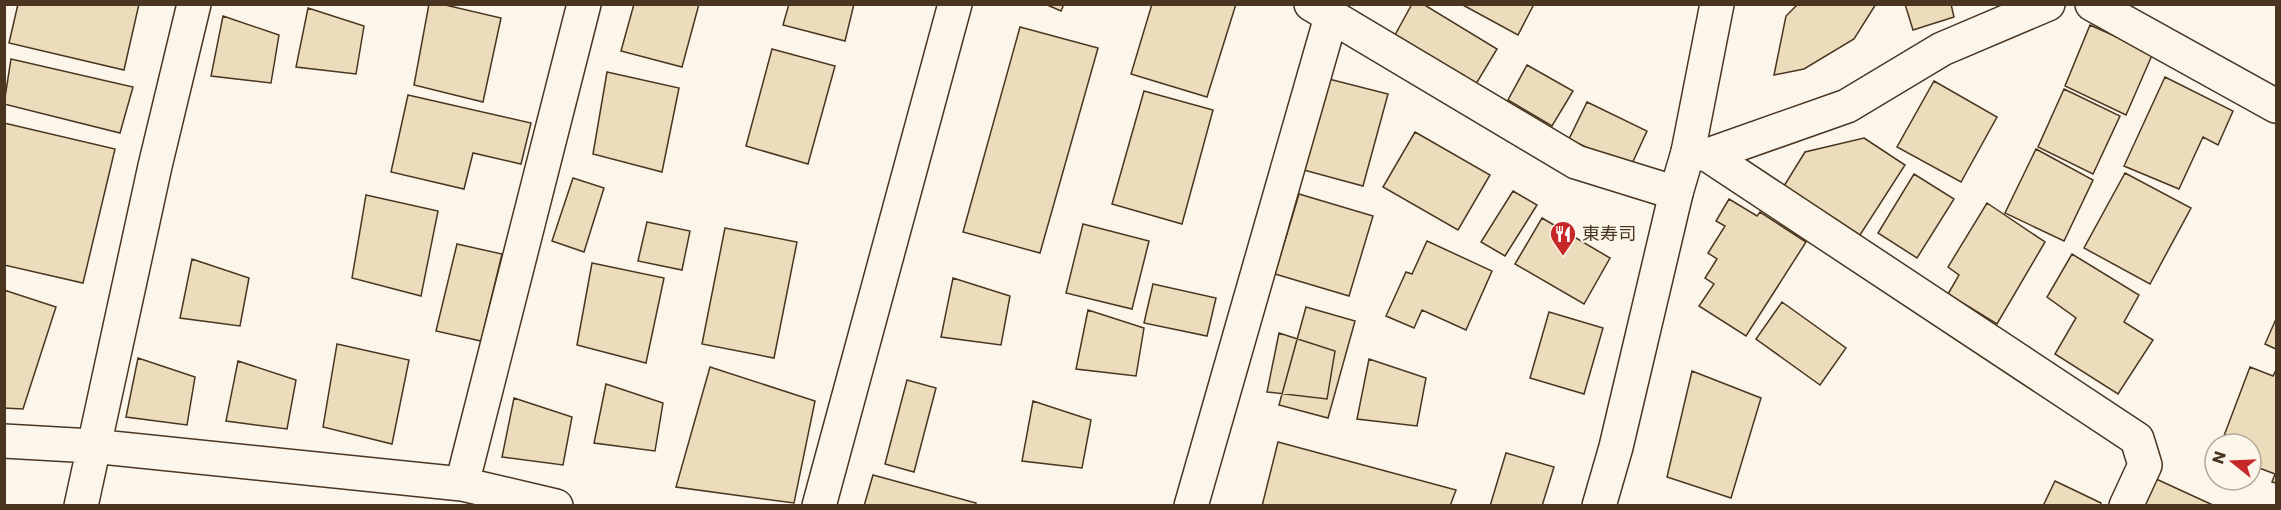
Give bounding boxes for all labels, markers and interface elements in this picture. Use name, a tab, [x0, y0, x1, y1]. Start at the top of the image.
restaurant icon: 東寿司	[1548, 219, 1578, 257]
place label: 東寿司	[1582, 221, 1636, 246]
north arrow	[2203, 432, 2263, 492]
text: N	[2206, 448, 2232, 467]

